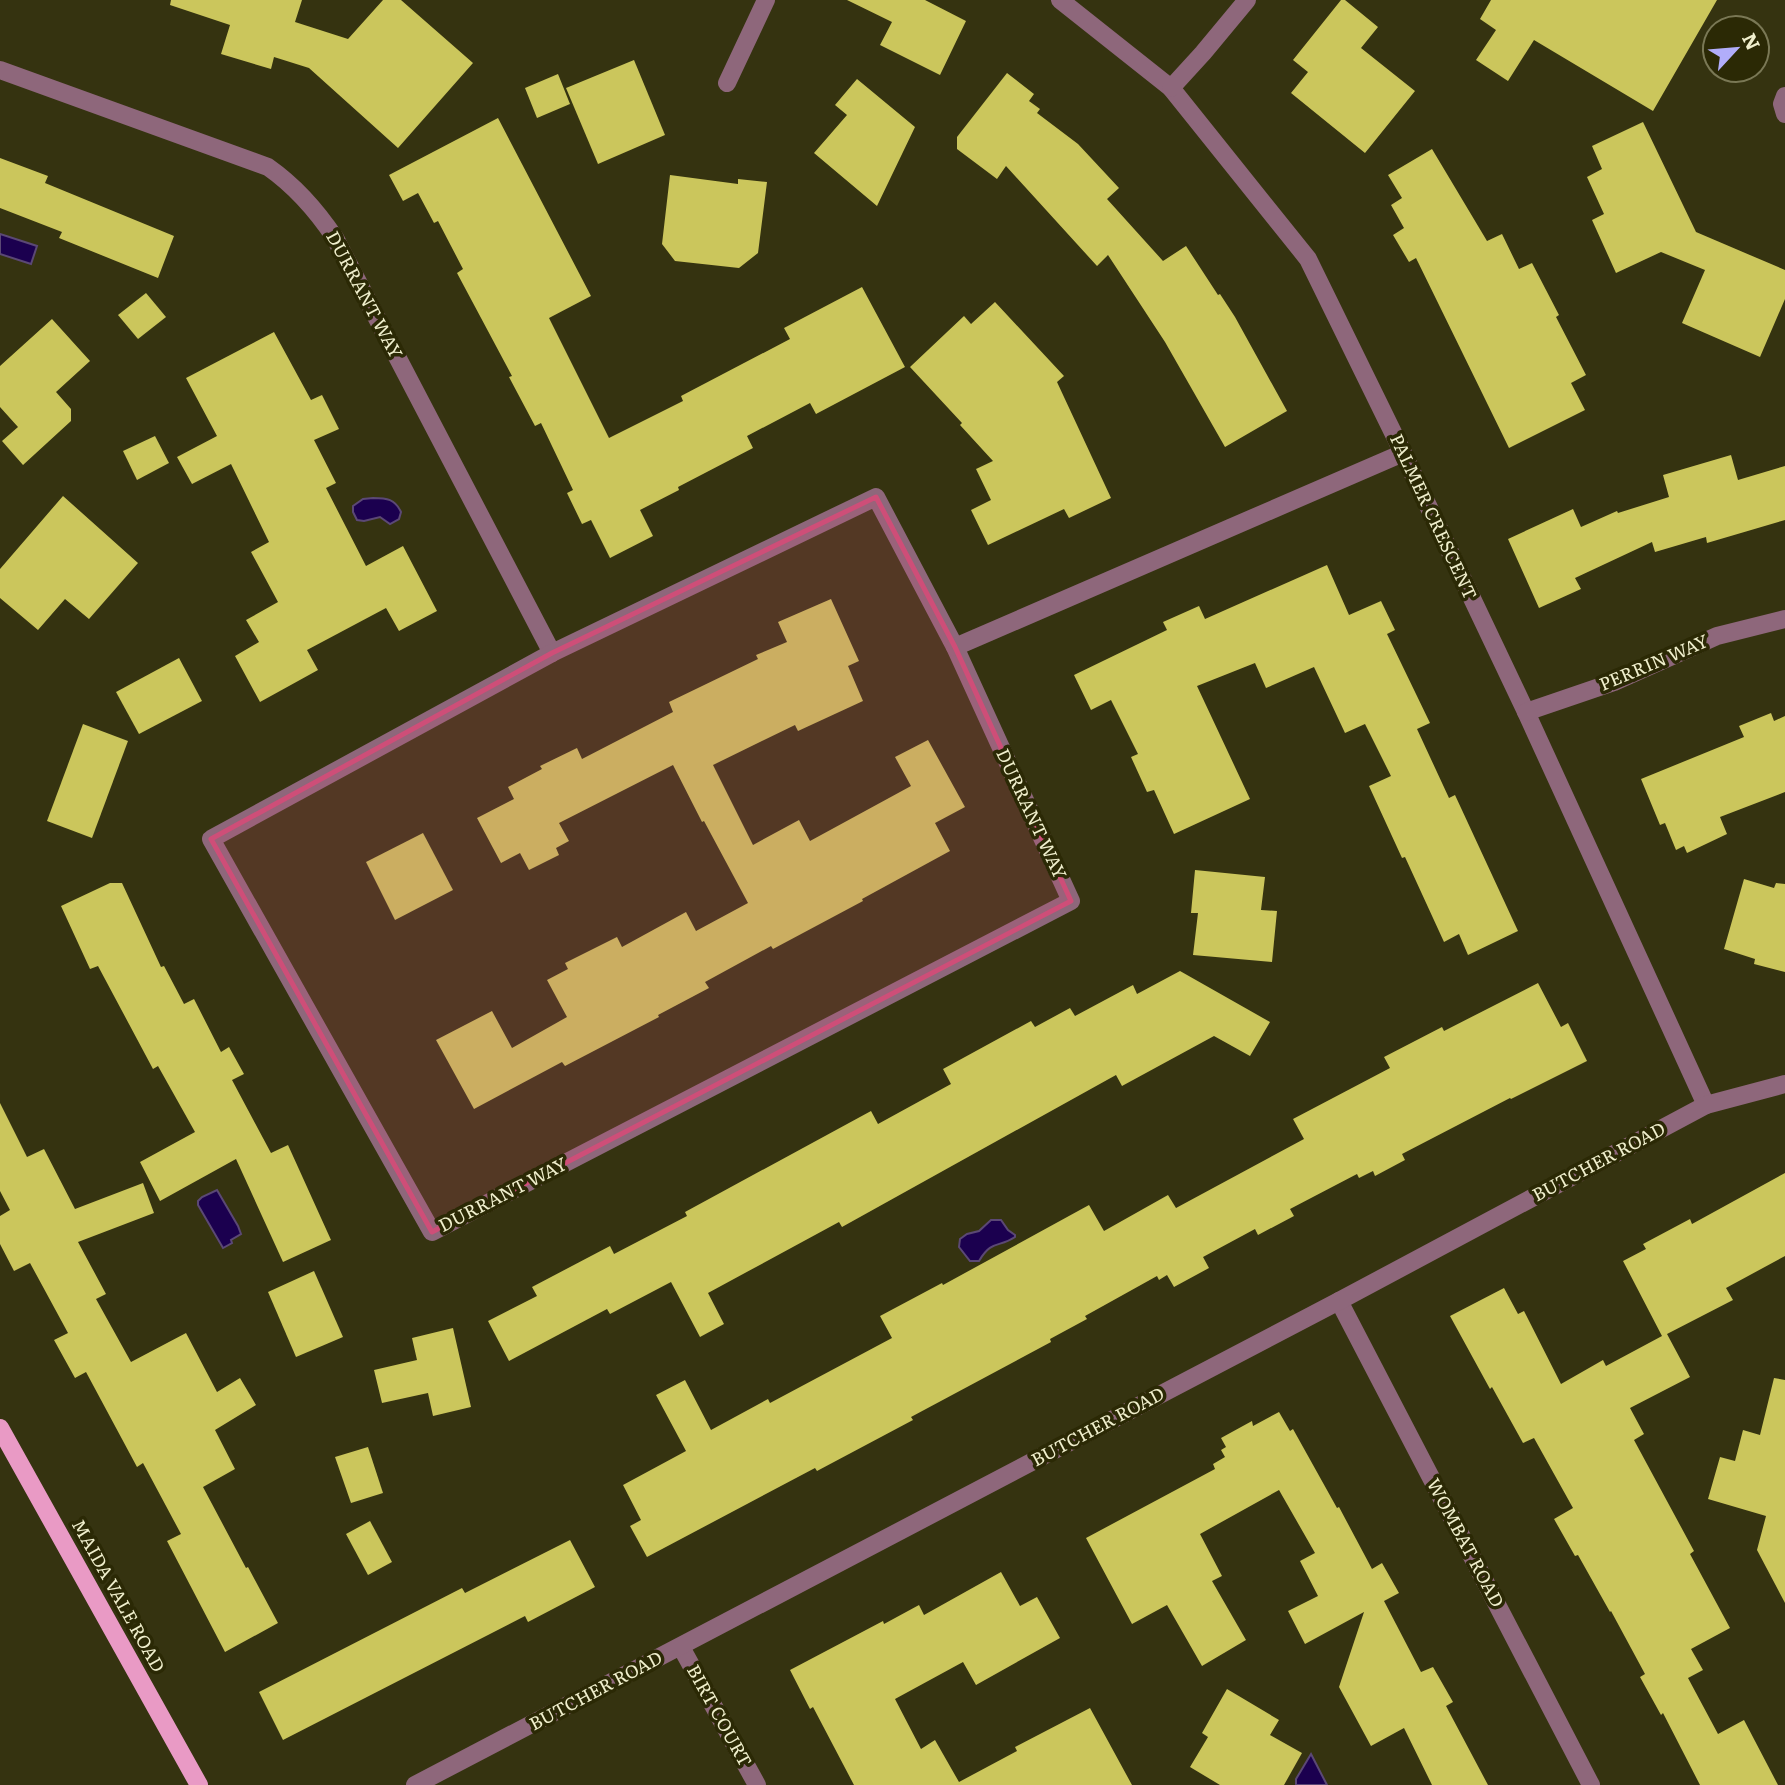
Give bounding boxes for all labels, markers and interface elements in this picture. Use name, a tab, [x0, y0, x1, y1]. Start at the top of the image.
north arrow	[1701, 14, 1771, 84]
text: N	[1736, 28, 1768, 54]
street label: DURRANT WAY	[320, 226, 410, 363]
street label: PALMER CRESCENT	[1384, 429, 1485, 604]
street label: PERRIN WAY	[1595, 626, 1712, 697]
street label: DURRANT WAY	[990, 744, 1075, 883]
street label: BUTCHER ROAD	[1527, 1114, 1670, 1207]
street label: DURRANT WAY	[433, 1149, 572, 1238]
street label: BUTCHER ROAD	[1026, 1379, 1169, 1472]
street label: WOMBAT ROAD	[1421, 1473, 1512, 1612]
street label: MAIDA VALE ROAD	[66, 1514, 173, 1677]
street label: BUTCHER ROAD	[524, 1643, 667, 1736]
street label: BIRT COURT	[681, 1659, 760, 1771]

